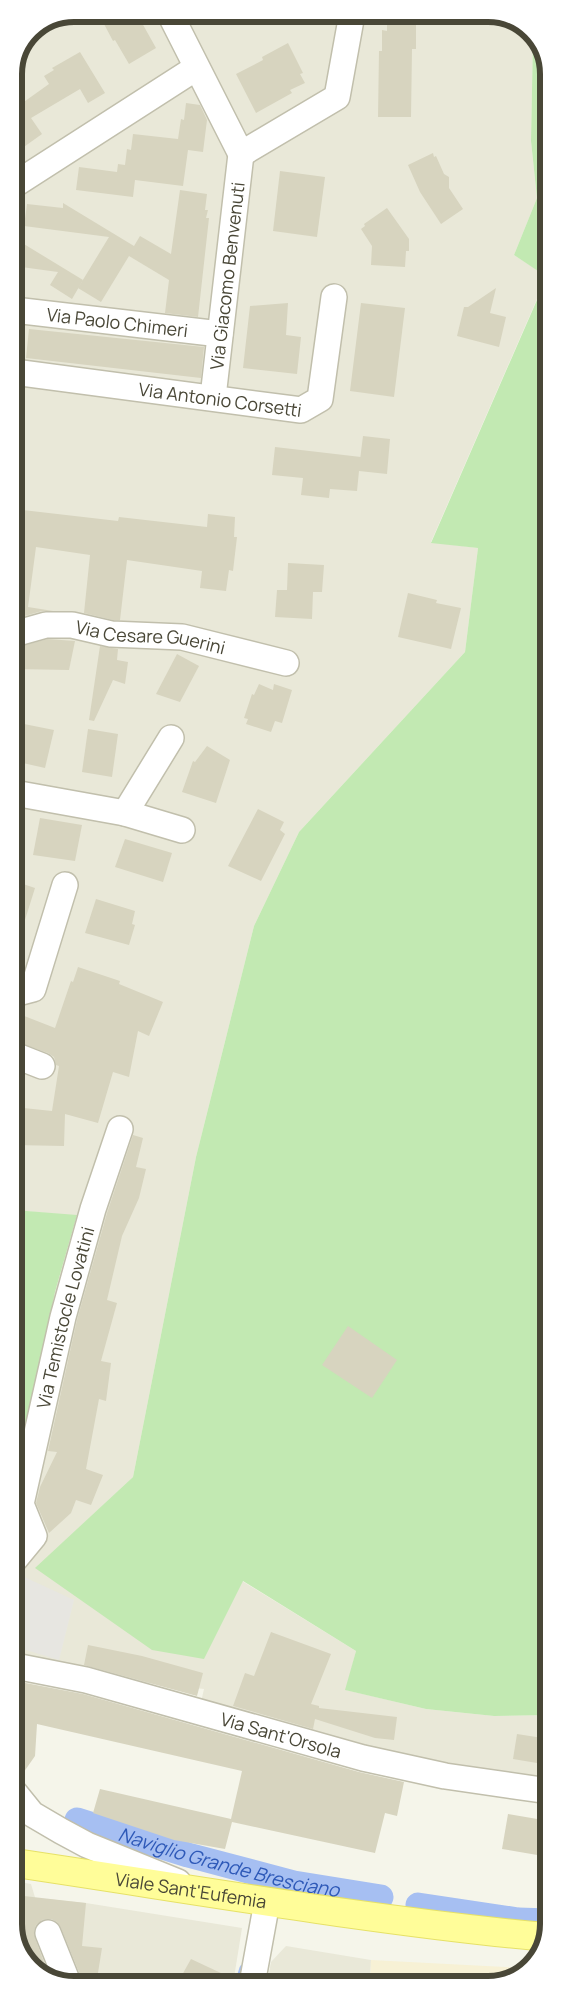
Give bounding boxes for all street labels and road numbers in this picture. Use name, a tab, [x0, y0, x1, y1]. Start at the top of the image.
street label: Via Giacomo Benvenuti	[204, 181, 250, 371]
street label: Via Paolo Chimeri	[45, 302, 189, 342]
street label: Via Antonio Corsetti	[137, 377, 303, 422]
street label: Via Cesare Guerini	[73, 614, 228, 659]
street label: Via Temistocle Lovatini	[31, 1224, 100, 1411]
street label: Via Sant'Orsola	[218, 1706, 344, 1763]
street label: Viale Sant'Eufemia	[114, 1866, 268, 1913]

